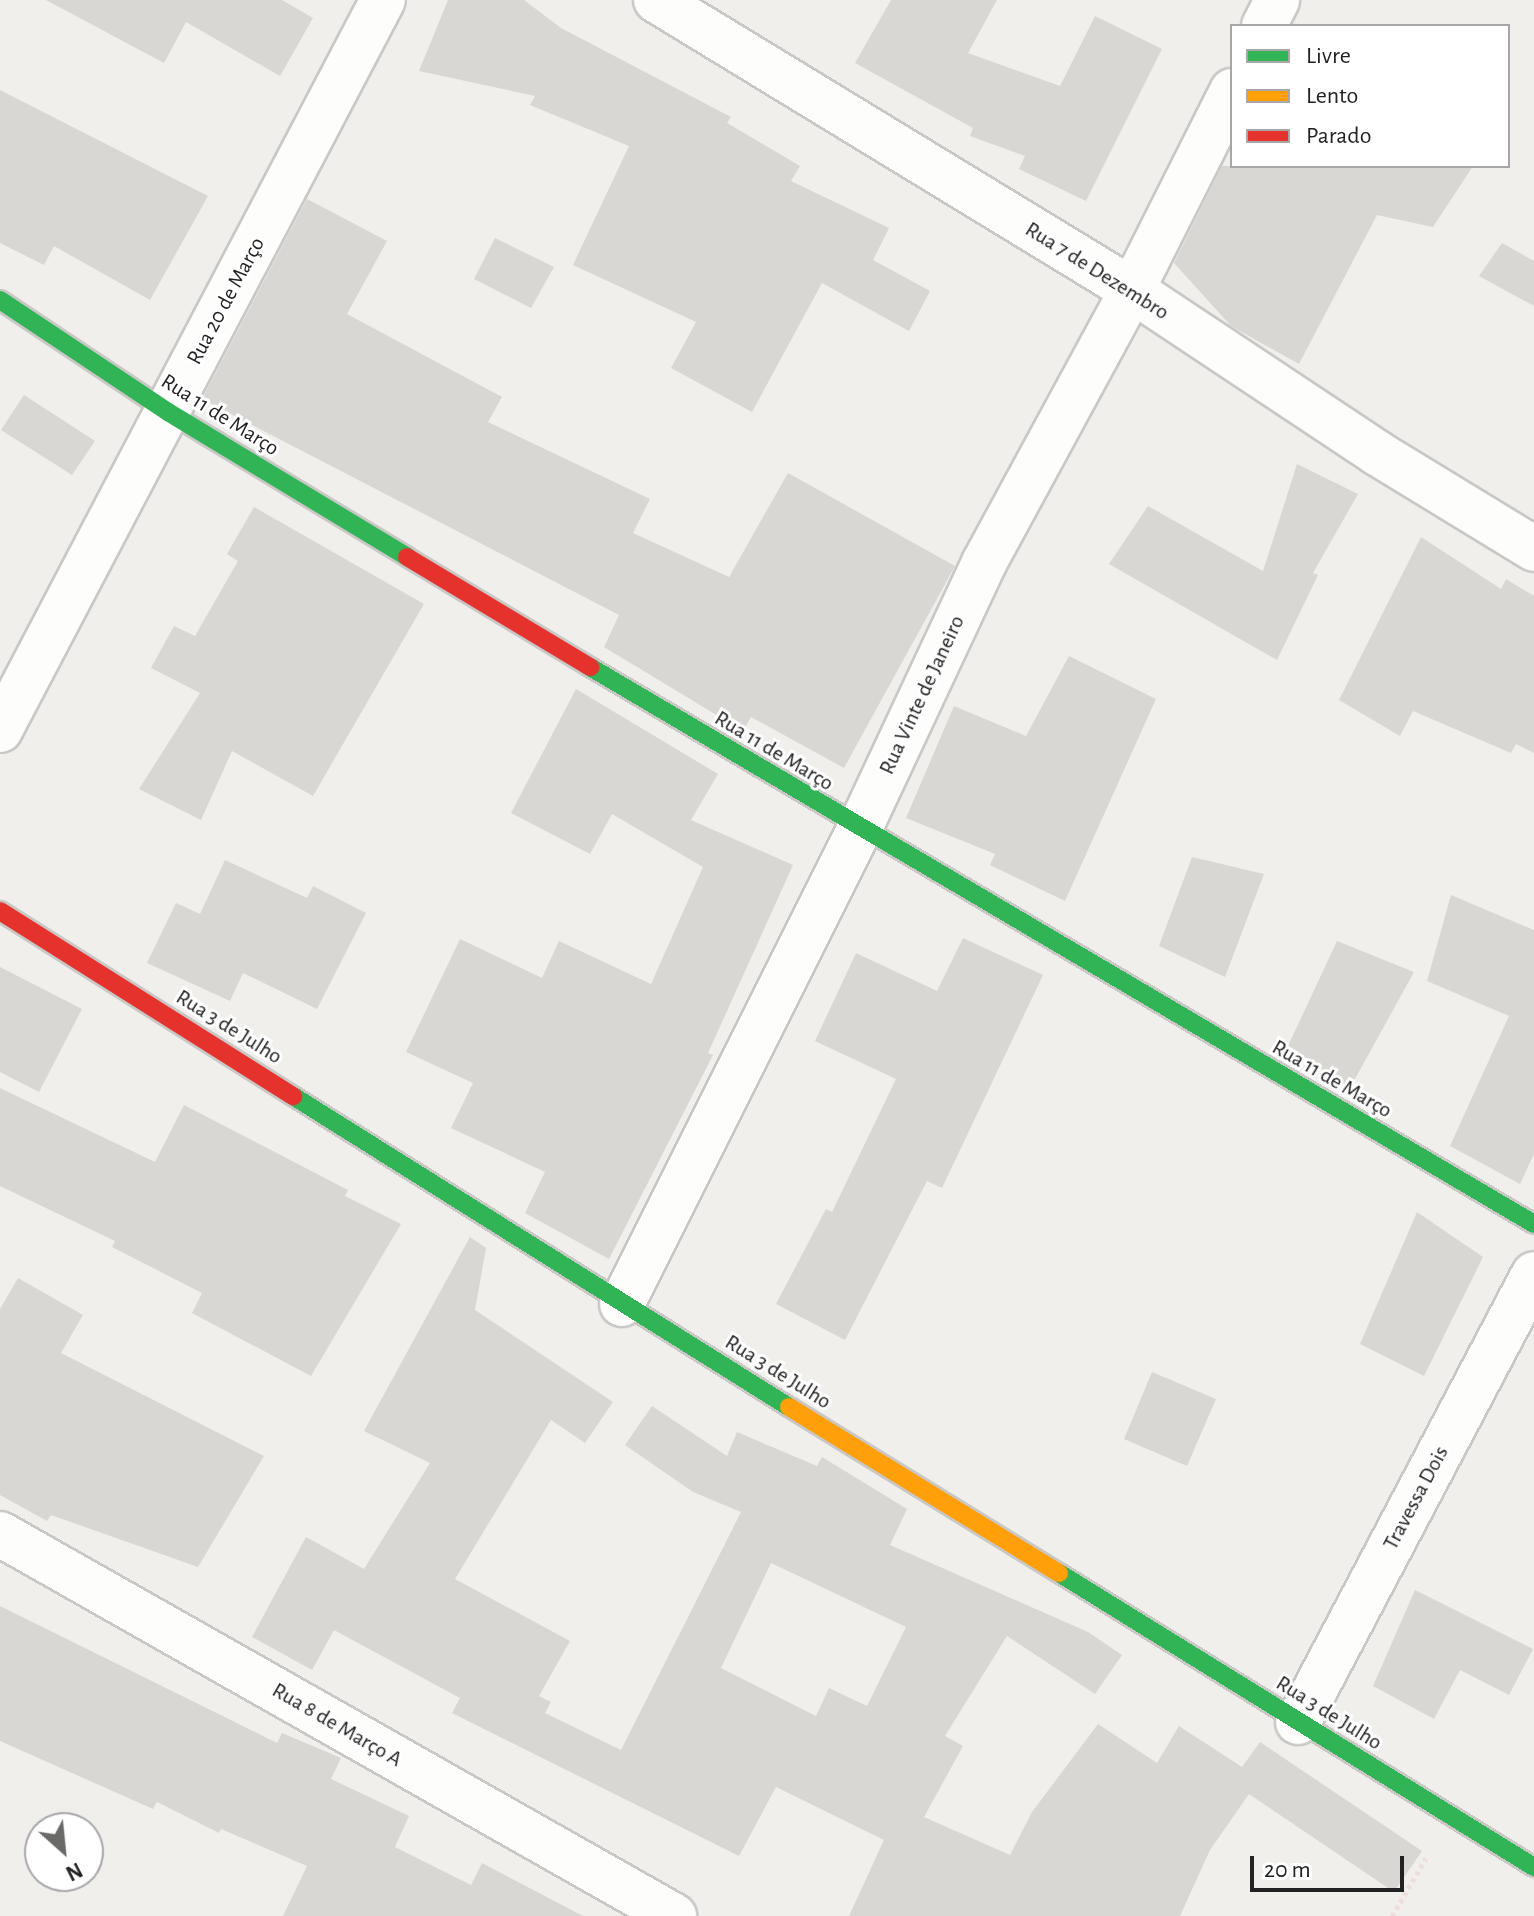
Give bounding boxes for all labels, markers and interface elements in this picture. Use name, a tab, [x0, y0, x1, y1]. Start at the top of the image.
legend	[1230, 24, 1510, 168]
text: Livre	[1306, 44, 1351, 68]
text: Lento	[1306, 84, 1358, 108]
text: Parado	[1306, 124, 1372, 148]
street label: Rua 7 de Dezembro	[1020, 216, 1174, 326]
street label: Rua 20 de Março	[181, 233, 271, 369]
street label: Rua 11 de Março	[156, 368, 284, 462]
street label: Rua Vinte de Janeiro	[874, 611, 970, 779]
street label: Rua 11 de Março	[710, 705, 838, 797]
street label: Rua 3 de Julho	[171, 984, 287, 1070]
street label: Rua 11 de Março	[1267, 1034, 1397, 1124]
street label: Rua 3 de Julho	[720, 1329, 836, 1415]
street label: Travessa Dois	[1378, 1442, 1454, 1554]
street label: Rua 3 de Julho	[1271, 1670, 1387, 1756]
street label: Rua 8 de Março A	[267, 1677, 407, 1773]
north arrow	[24, 1812, 104, 1892]
scale bar	[1254, 1840, 1408, 1890]
text: N	[62, 1858, 86, 1885]
text: 20 m	[1264, 1858, 1311, 1882]

